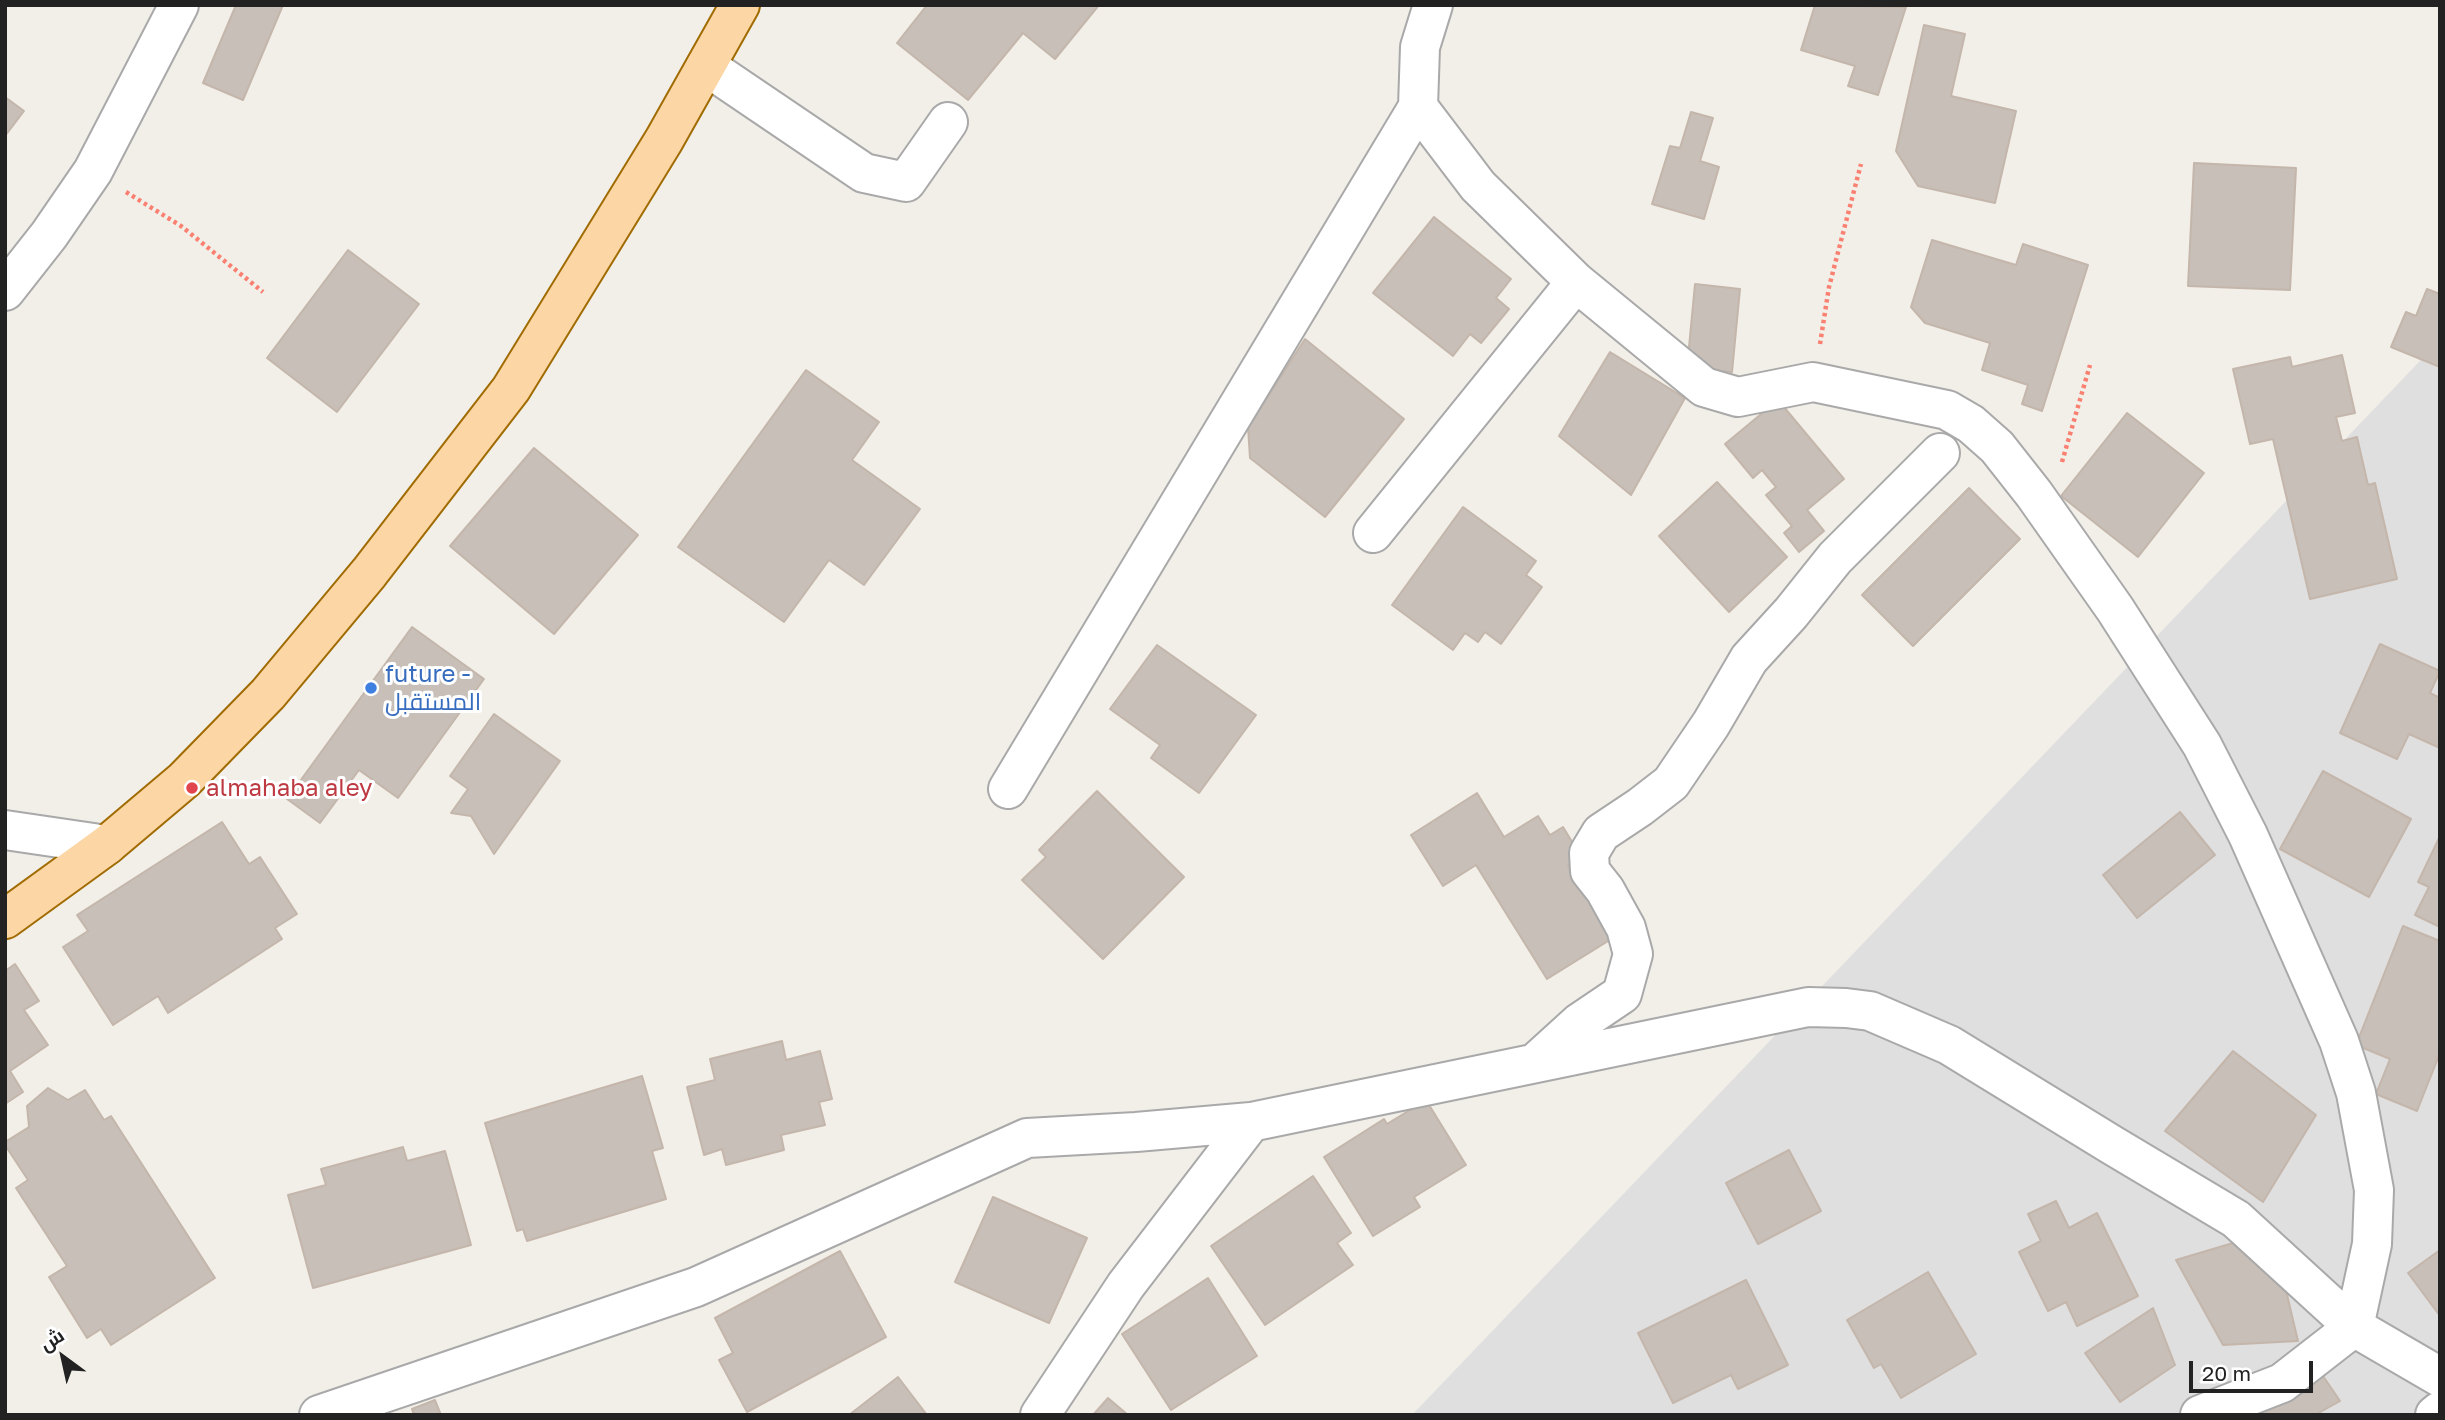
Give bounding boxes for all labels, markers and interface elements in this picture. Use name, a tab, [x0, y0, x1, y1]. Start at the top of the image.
place label: future - المستقبل	[385, 660, 481, 716]
marker: future - المستقبل	[363, 680, 379, 696]
place label: almahaba aley	[206, 774, 373, 802]
marker: almahaba aley	[184, 780, 200, 796]
north arrow	[28, 1322, 98, 1392]
text: ش	[35, 1323, 68, 1355]
scale bar	[2193, 1346, 2317, 1390]
text: 20 m	[2202, 1360, 2251, 1386]

